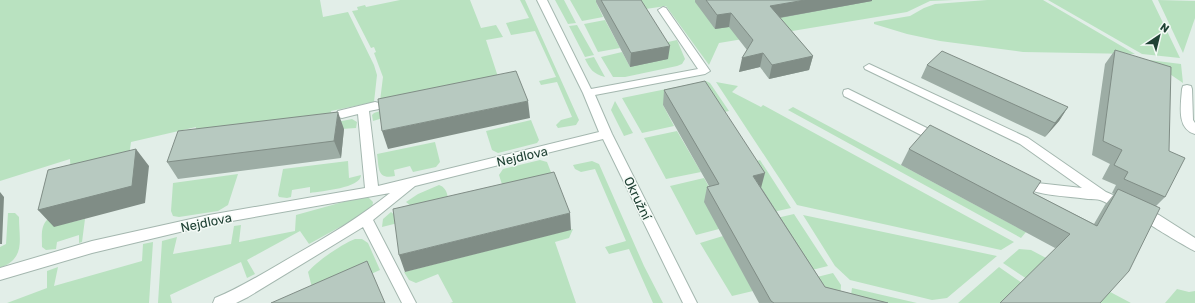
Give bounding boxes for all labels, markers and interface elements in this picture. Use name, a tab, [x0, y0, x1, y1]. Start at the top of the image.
north arrow	[1139, 16, 1179, 56]
text: N	[1157, 21, 1171, 36]
street label: Nejdlova	[495, 143, 549, 170]
street label: Okružní	[621, 174, 655, 223]
street label: Nejdlova	[179, 210, 233, 235]

